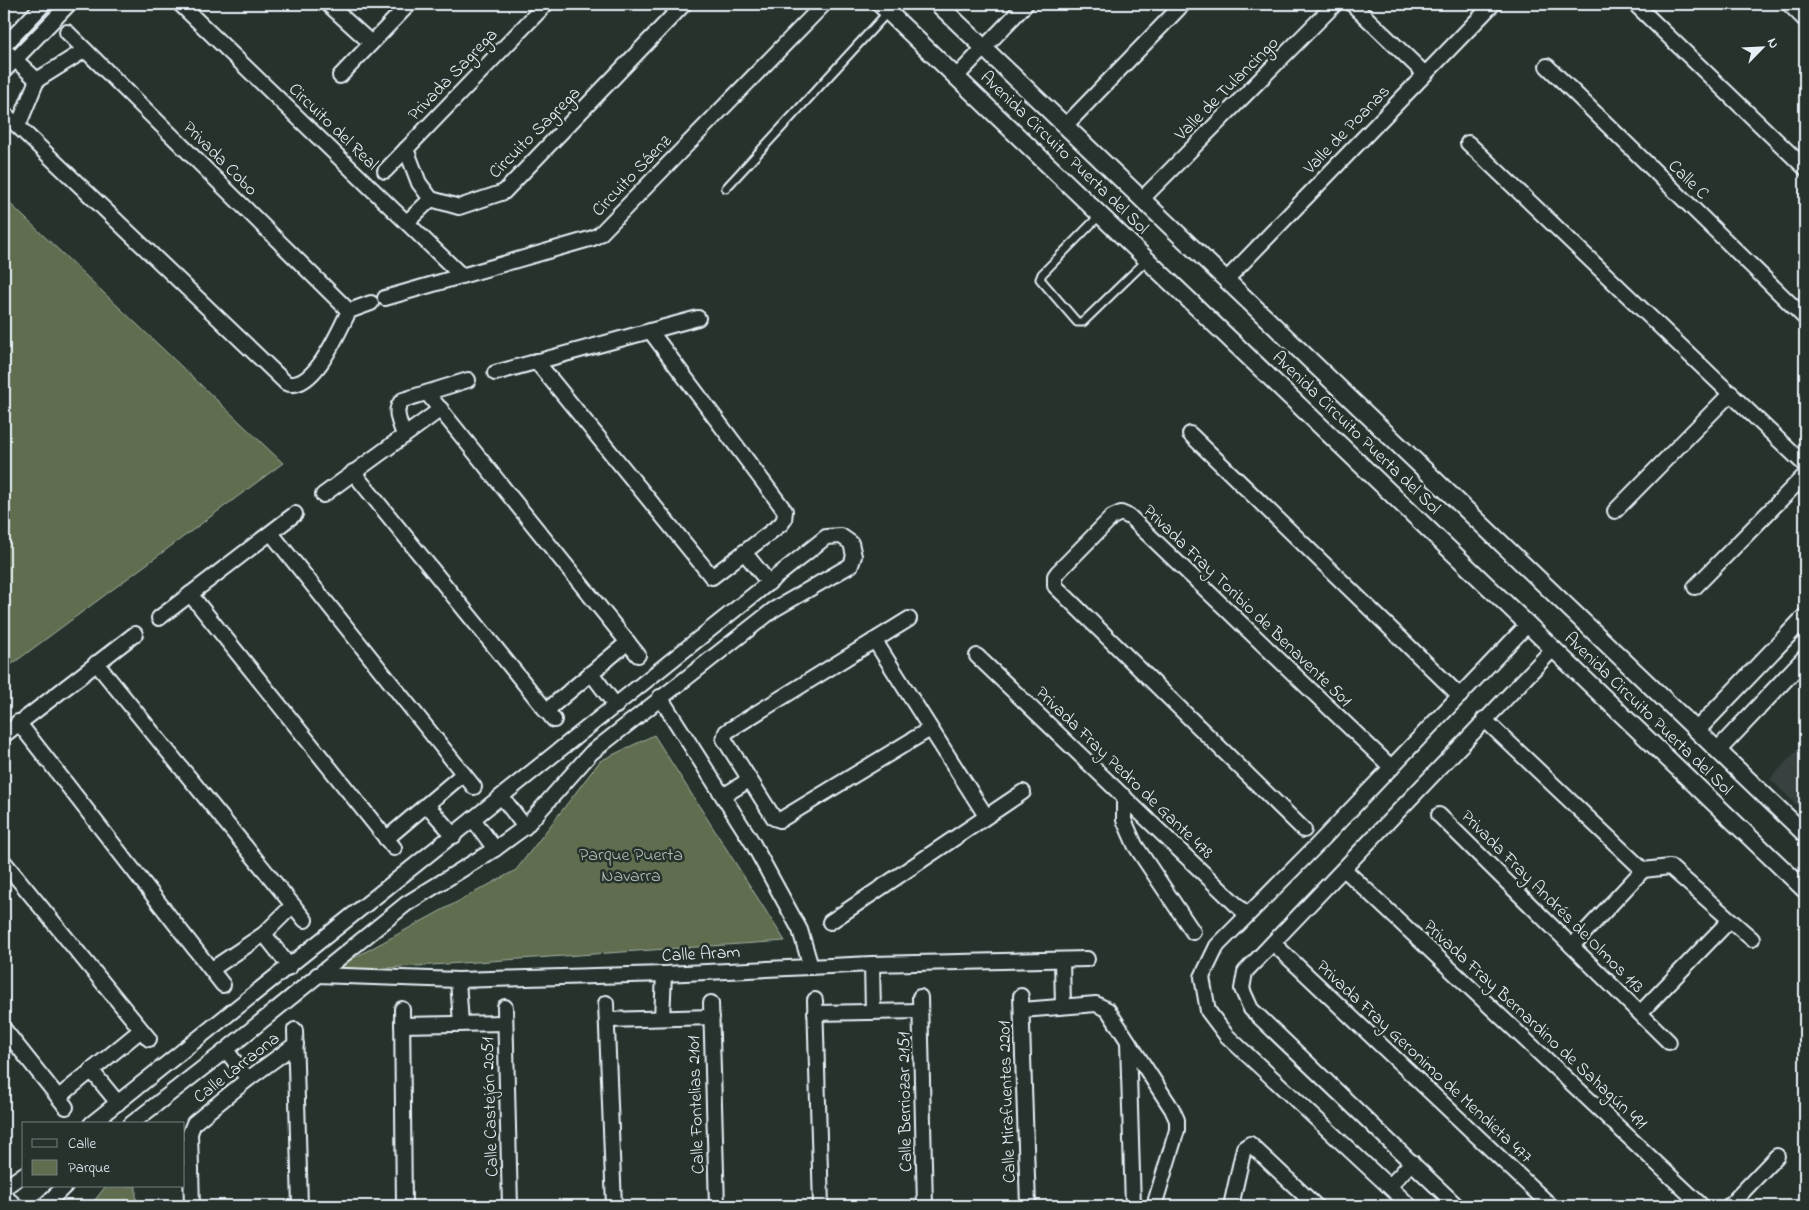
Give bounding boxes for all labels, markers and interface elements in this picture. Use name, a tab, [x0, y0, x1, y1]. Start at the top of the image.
north arrow	[1736, 22, 1786, 72]
street label: Privada Sagrega	[402, 23, 505, 128]
street label: Valle de Tulancingo	[1169, 31, 1286, 149]
text: N	[1761, 35, 1784, 52]
street label: Avenida Circuito Puerta del Sol	[973, 66, 1154, 241]
street label: Circuito del Real	[282, 78, 384, 177]
street label: Valle de Poanas	[1297, 80, 1397, 182]
street label: Circuito Sagrega	[483, 81, 588, 186]
street label: Privada Cobo	[176, 116, 263, 203]
street label: Circuito Sáenz	[587, 129, 679, 223]
street label: Calle C	[1661, 154, 1714, 207]
street label: Avenida Circuito Puerta del Sol	[1265, 346, 1446, 521]
street label: Privada Fray Toribio de Benavente 501	[1136, 499, 1357, 714]
street label: Avenida Circuito Puerta del Sol	[1557, 627, 1738, 802]
street label: Privada Fray Pedro de Gante 478	[1029, 681, 1219, 866]
street label: Privada Fray Andrés de Olmos 113	[1454, 805, 1649, 1000]
park label: Parque Puerta Navarra	[579, 843, 683, 890]
street label: Privada Fray Bernardino de Sahagún 491	[1416, 914, 1653, 1137]
street label: Calle Aram	[661, 940, 741, 970]
street label: Privada Fray Geronimo de Mendieta 477	[1309, 955, 1538, 1171]
street label: Calle Mirafuentes 2201	[992, 1020, 1024, 1184]
street label: Calle Larraona	[188, 1026, 286, 1111]
street label: Calle Berriozar 2151	[892, 1031, 920, 1172]
street label: Calle Fontelias 2101	[682, 1035, 712, 1175]
street label: Calle Castejón 2051	[476, 1036, 506, 1177]
legend	[22, 1122, 185, 1188]
text: Calle	[68, 1133, 96, 1155]
text: Parque	[68, 1157, 110, 1179]

